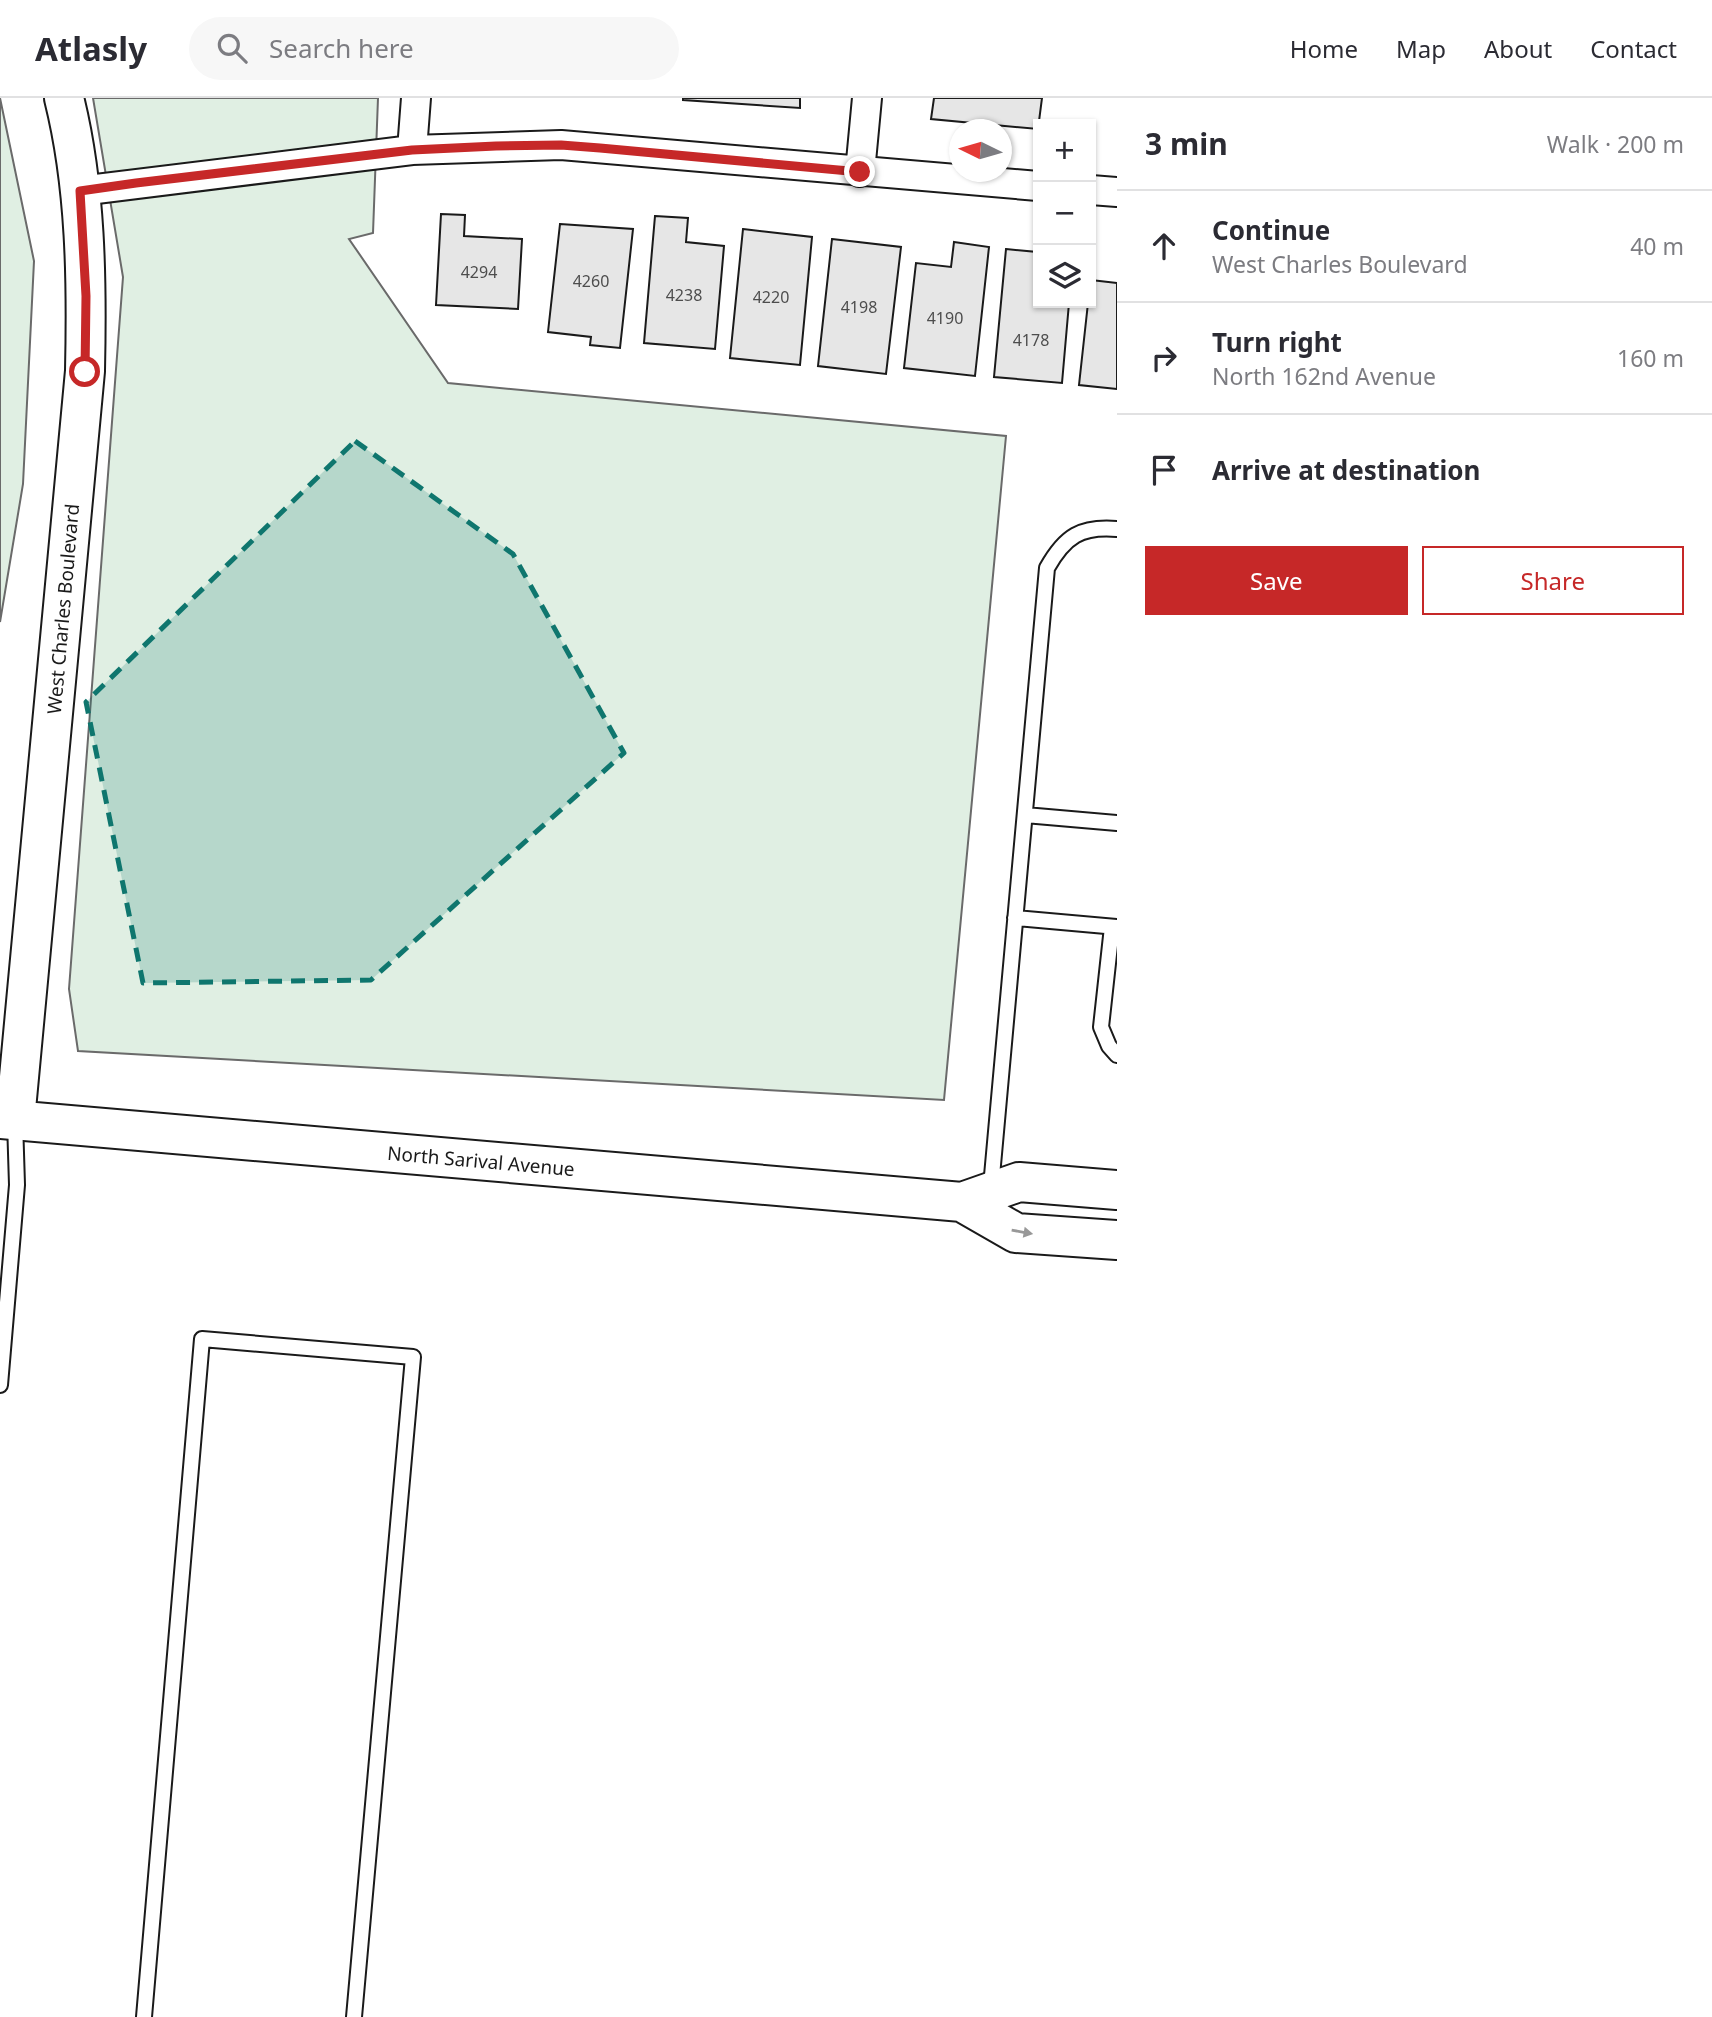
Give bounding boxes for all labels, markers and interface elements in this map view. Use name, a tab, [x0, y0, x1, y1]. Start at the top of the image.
search box	[189, 17, 679, 80]
text: Atlasly	[35, 26, 147, 71]
icon: search	[213, 29, 251, 67]
text: Search here	[269, 30, 414, 66]
text: Home	[1290, 32, 1358, 65]
text: Map	[1396, 32, 1446, 65]
text: About	[1484, 32, 1552, 65]
text: Contact	[1590, 32, 1677, 65]
north arrow	[949, 119, 1012, 182]
map controls	[1033, 119, 1096, 308]
button: +	[1033, 119, 1096, 182]
text: 3 min	[1145, 123, 1228, 164]
text: Walk · 200 m	[1547, 128, 1684, 160]
route end	[844, 156, 875, 187]
button: −	[1033, 182, 1096, 245]
text: Continue	[1212, 212, 1330, 248]
icon: ahead	[1145, 227, 1183, 265]
text: 40 m	[1630, 230, 1684, 262]
button: layers	[1033, 245, 1096, 308]
text: West Charles Boulevard	[1212, 248, 1468, 280]
house number: 4294	[461, 261, 497, 283]
house number: 4260	[573, 270, 609, 292]
house number: 4238	[666, 284, 702, 306]
house number: 4220	[753, 286, 789, 308]
house number: 4198	[841, 296, 877, 318]
house number: 4190	[927, 307, 963, 329]
text: Turn right	[1212, 324, 1342, 360]
house number: 4178	[1013, 329, 1049, 351]
icon: right	[1145, 339, 1183, 377]
text: 160 m	[1617, 342, 1684, 374]
route start	[69, 356, 100, 387]
text: North 162nd Avenue	[1212, 360, 1436, 392]
icon: arrive	[1145, 451, 1183, 489]
text: Arrive at destination	[1212, 452, 1481, 488]
street label: West Charles Boulevard	[41, 503, 85, 715]
button: Save	[1145, 546, 1408, 615]
button: Share	[1422, 546, 1684, 615]
street label: North Sarival Avenue	[386, 1140, 576, 1182]
one-way arrow	[1012, 1227, 1034, 1238]

